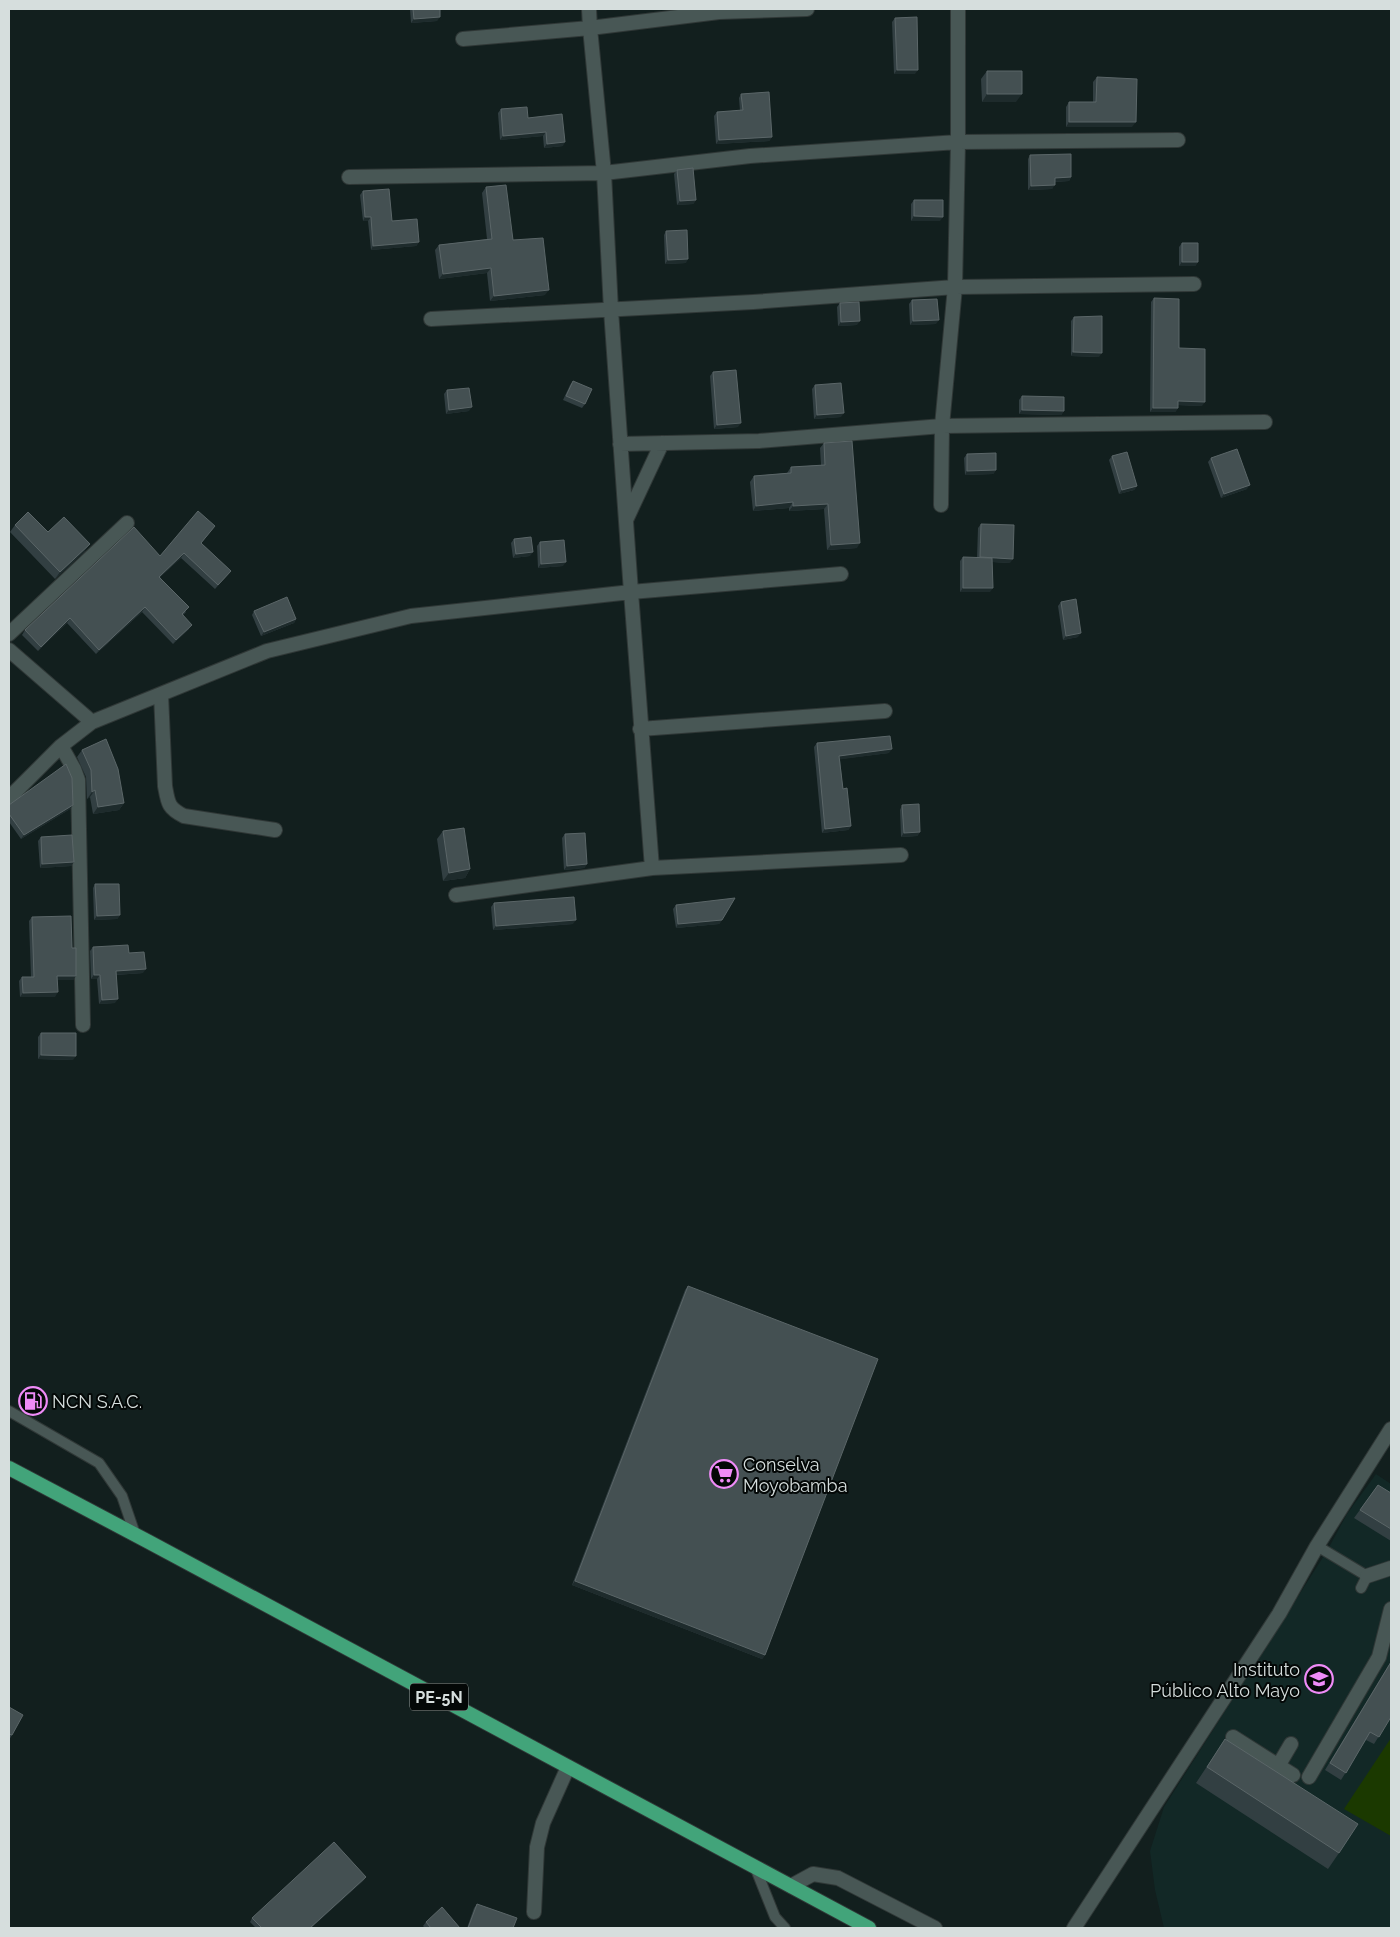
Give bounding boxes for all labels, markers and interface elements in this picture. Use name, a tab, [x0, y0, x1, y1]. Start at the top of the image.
fuel station icon: NCN S.A.C.	[18, 1386, 48, 1416]
place label: NCN S.A.C.	[52, 1391, 142, 1412]
place label: Conselva Moyobamba	[743, 1454, 848, 1496]
supermarket icon: Conselva Moyobamba	[709, 1459, 739, 1489]
place label: Instituto Público Alto Mayo	[1150, 1659, 1300, 1701]
school or university icon: Instituto Público Alto Mayo	[1304, 1664, 1334, 1694]
road number: PE-5N	[410, 1684, 468, 1710]

